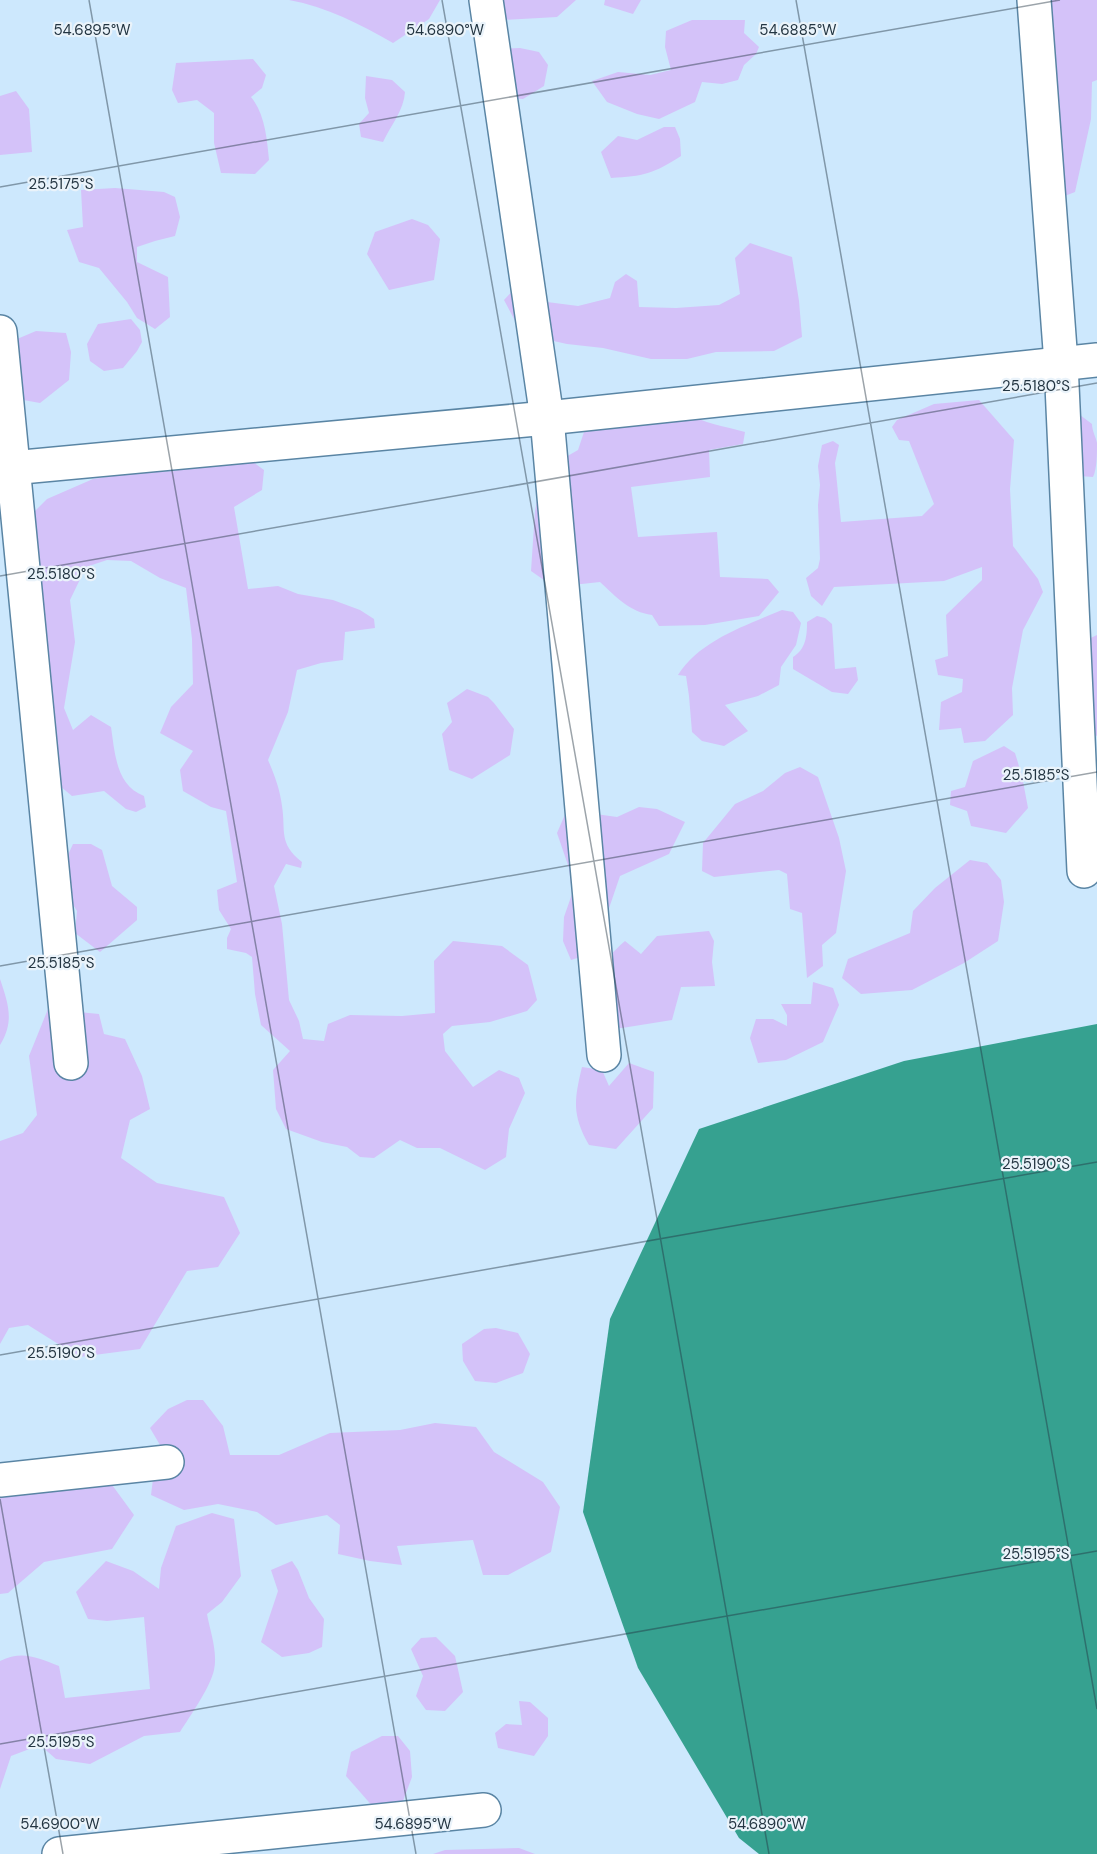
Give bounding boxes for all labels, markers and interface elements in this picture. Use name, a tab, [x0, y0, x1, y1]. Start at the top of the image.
text: 54.6895°W	[53, 20, 131, 40]
text: 54.6890°W	[406, 20, 485, 40]
text: 54.6885°W	[759, 20, 837, 40]
text: 25.5175°S	[28, 174, 94, 194]
text: 25.5180°S	[1002, 376, 1070, 396]
text: 25.5180°S	[27, 564, 95, 584]
text: 25.5185°S	[1003, 765, 1070, 785]
text: 25.5185°S	[28, 953, 95, 973]
text: 25.5190°S	[1002, 1154, 1070, 1174]
text: 25.5190°S	[27, 1343, 95, 1363]
text: 25.5195°S	[1002, 1544, 1070, 1564]
text: 25.5195°S	[27, 1732, 95, 1752]
text: 54.6900°W	[20, 1814, 100, 1834]
text: 54.6895°W	[374, 1814, 452, 1834]
text: 54.6890°W	[728, 1814, 807, 1834]

